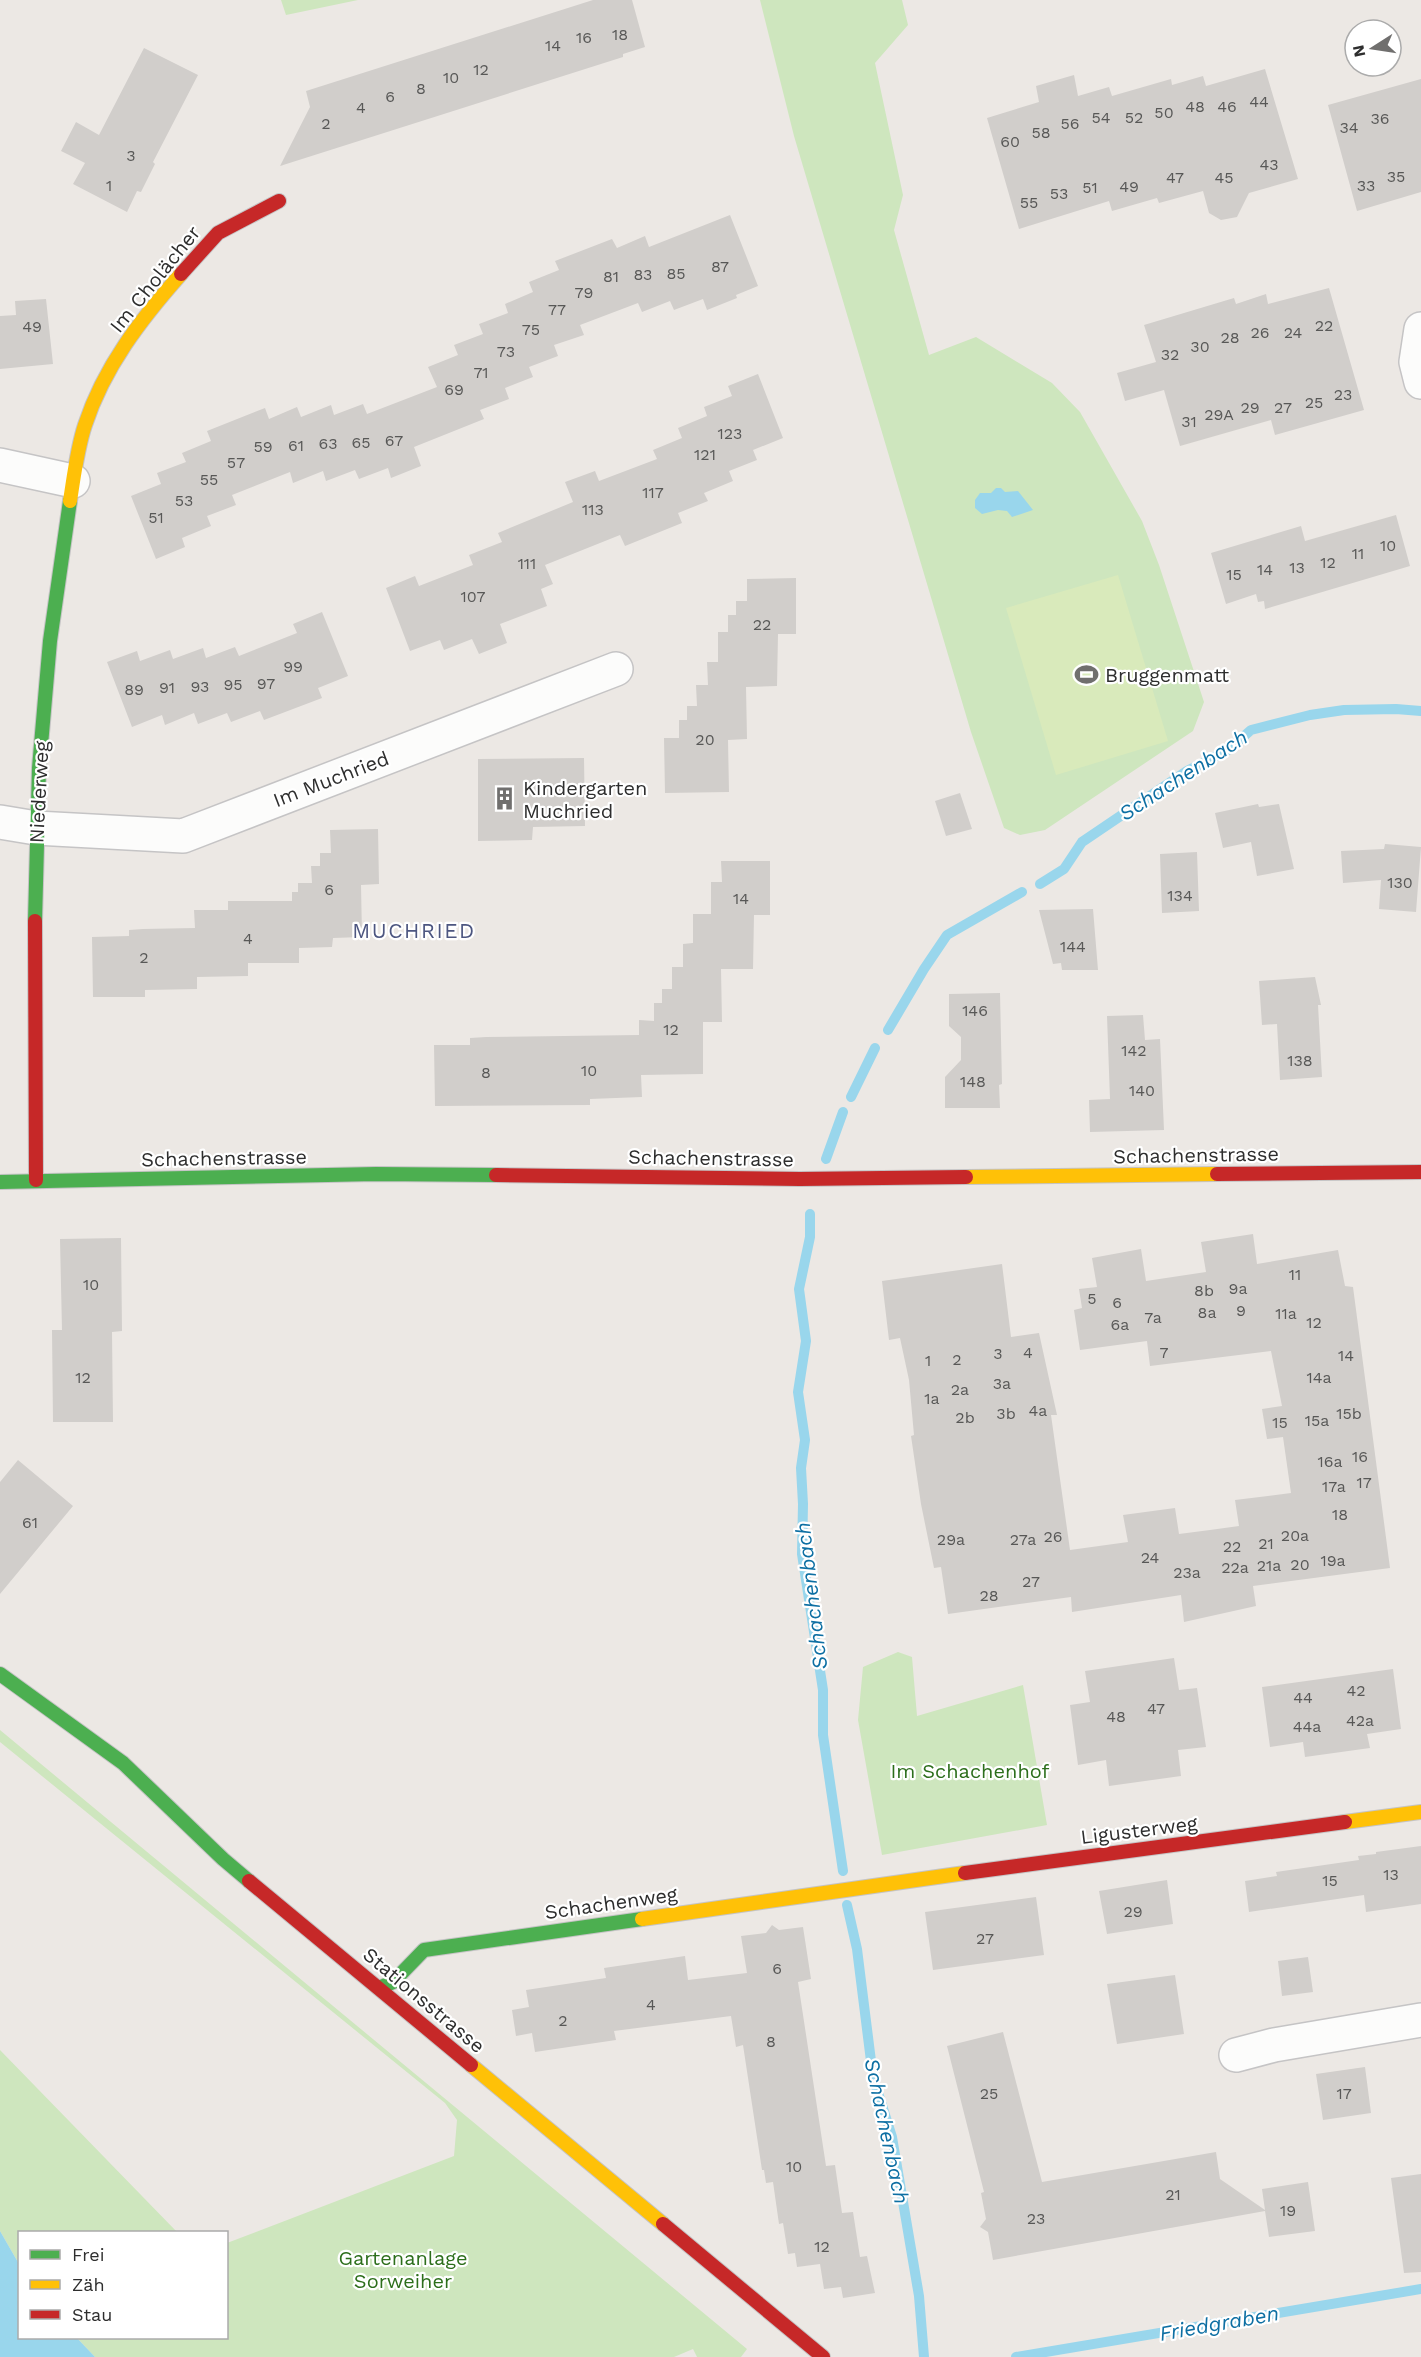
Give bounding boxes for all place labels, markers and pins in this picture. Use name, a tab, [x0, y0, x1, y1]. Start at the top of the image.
sports icon: Bruggenmatt	[1074, 662, 1100, 688]
place label: Bruggenmatt	[1105, 663, 1230, 687]
place label: Kindergarten Muchried	[523, 776, 647, 823]
building icon: Kindergarten Muchried	[492, 786, 518, 812]

